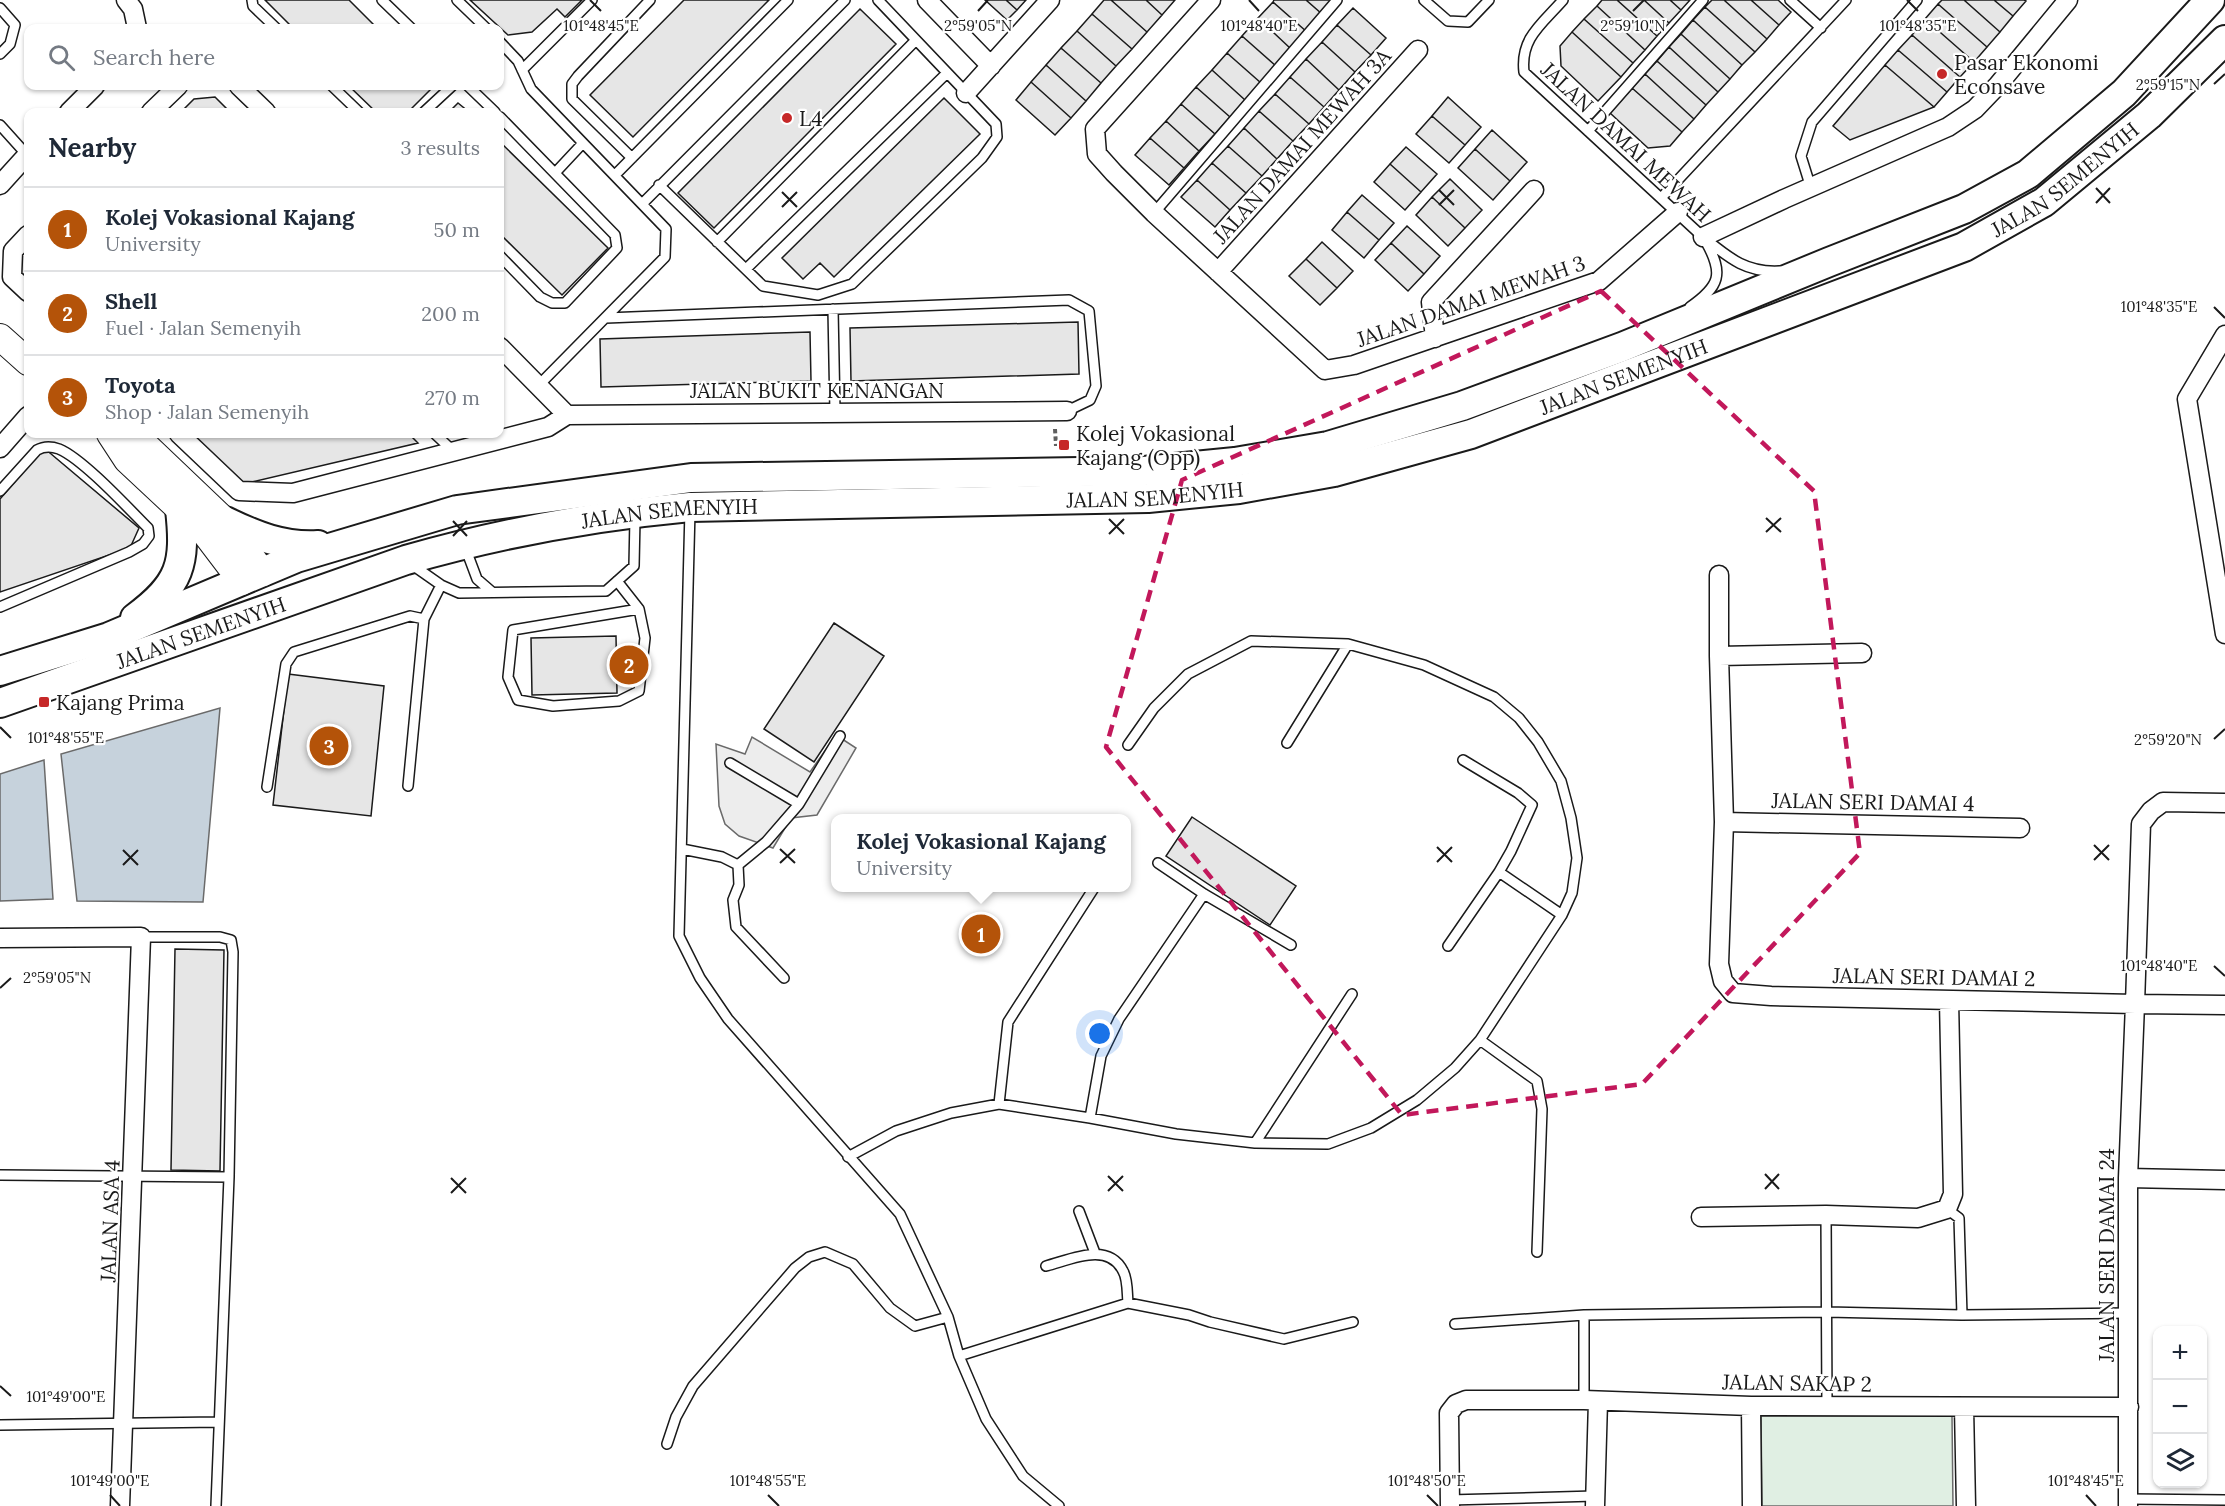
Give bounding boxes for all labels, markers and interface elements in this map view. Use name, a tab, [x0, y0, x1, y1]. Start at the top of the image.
text: 101°48'45"E	[563, 16, 639, 35]
text: 2°59'05"N	[944, 16, 1012, 35]
text: 101°48'40"E	[1221, 16, 1297, 35]
text: 2°59'10"N	[1600, 16, 1666, 35]
text: 101°48'35"E	[1880, 16, 1956, 35]
search box	[24, 24, 504, 90]
icon: search	[45, 41, 78, 74]
street label: JALAN DAMAI MEWAH 3A	[1207, 42, 1397, 250]
text: Search here	[93, 43, 215, 71]
place label: Pasar Ekonomi Econsave	[1954, 49, 2099, 100]
street label: JALAN DAMAI MEWAH	[1535, 55, 1717, 228]
marker: Pasar Ekonomi Econsave	[1935, 67, 1949, 81]
text: 2°59'15"N	[2136, 75, 2200, 94]
place label: L4	[799, 105, 823, 132]
marker: L4	[780, 111, 794, 125]
street label: JALAN SEMENYIH	[1985, 116, 2144, 243]
text: Nearby	[48, 131, 136, 164]
text: 3 results	[401, 135, 480, 160]
text: Kolej Vokasional Kajang	[105, 203, 354, 231]
text: 1	[63, 217, 72, 242]
text: 50 m	[434, 217, 480, 242]
text: University	[105, 231, 201, 256]
street label: JALAN DAMAI MEWAH 3	[1352, 249, 1589, 353]
text: Shell	[105, 287, 157, 315]
text: 101°48'35"E	[2121, 297, 2197, 316]
text: 2	[62, 301, 73, 326]
text: 200 m	[421, 301, 480, 326]
text: Fuel · Jalan Semenyih	[105, 315, 301, 340]
street label: JALAN SEMENYIH	[1535, 332, 1711, 421]
text: Toyota	[105, 371, 176, 399]
street label: JALAN BUKIT KENANGAN	[689, 377, 944, 404]
text: 3	[62, 385, 73, 410]
text: 270 m	[424, 385, 480, 410]
text: Shop · Jalan Semenyih	[105, 399, 309, 424]
place label: Kolej Vokasional Kajang (Opp)	[1076, 420, 1235, 471]
marker: Kolej Vokasional Kajang (Opp)	[1057, 438, 1071, 452]
street label: JALAN SEMENYIH	[1065, 475, 1245, 513]
street label: JALAN SEMENYIH	[578, 492, 758, 534]
street label: JALAN SEMENYIH	[112, 590, 289, 675]
pin: 2	[610, 642, 648, 688]
place label: Kajang Prima	[56, 689, 185, 716]
marker: Kajang Prima	[37, 695, 51, 709]
pin: 3	[310, 724, 348, 768]
text: 101°48'55"E	[28, 728, 104, 747]
text: 2°59'20"N	[2134, 730, 2202, 749]
street label: JALAN SERI DAMAI 4	[1770, 787, 1975, 817]
popup	[831, 814, 1131, 892]
text: Kolej Vokasional Kajang	[856, 827, 1106, 855]
text: University	[856, 855, 952, 880]
pin: 1	[962, 912, 1000, 956]
text: 101°48'40"E	[2121, 956, 2197, 975]
street label: JALAN SERI DAMAI 2	[1831, 962, 2036, 992]
text: 2°59'05"N	[23, 968, 91, 987]
your location	[1085, 1019, 1114, 1048]
street label: JALAN SERI DAMAI 24	[2093, 1148, 2120, 1363]
street label: JALAN ASA 4	[94, 1159, 126, 1284]
map controls	[2153, 1326, 2207, 1488]
button: +	[2153, 1326, 2207, 1380]
street label: JALAN SAKAP 2	[1721, 1368, 1872, 1398]
button: −	[2153, 1380, 2207, 1434]
text: 101°49'00"E	[27, 1387, 105, 1406]
button: layers	[2153, 1434, 2207, 1488]
text: 101°49'00"E	[71, 1471, 149, 1490]
text: 101°48'55"E	[730, 1471, 806, 1490]
text: 101°48'50"E	[1388, 1471, 1466, 1490]
text: 101°48'45"E	[2048, 1471, 2124, 1490]

